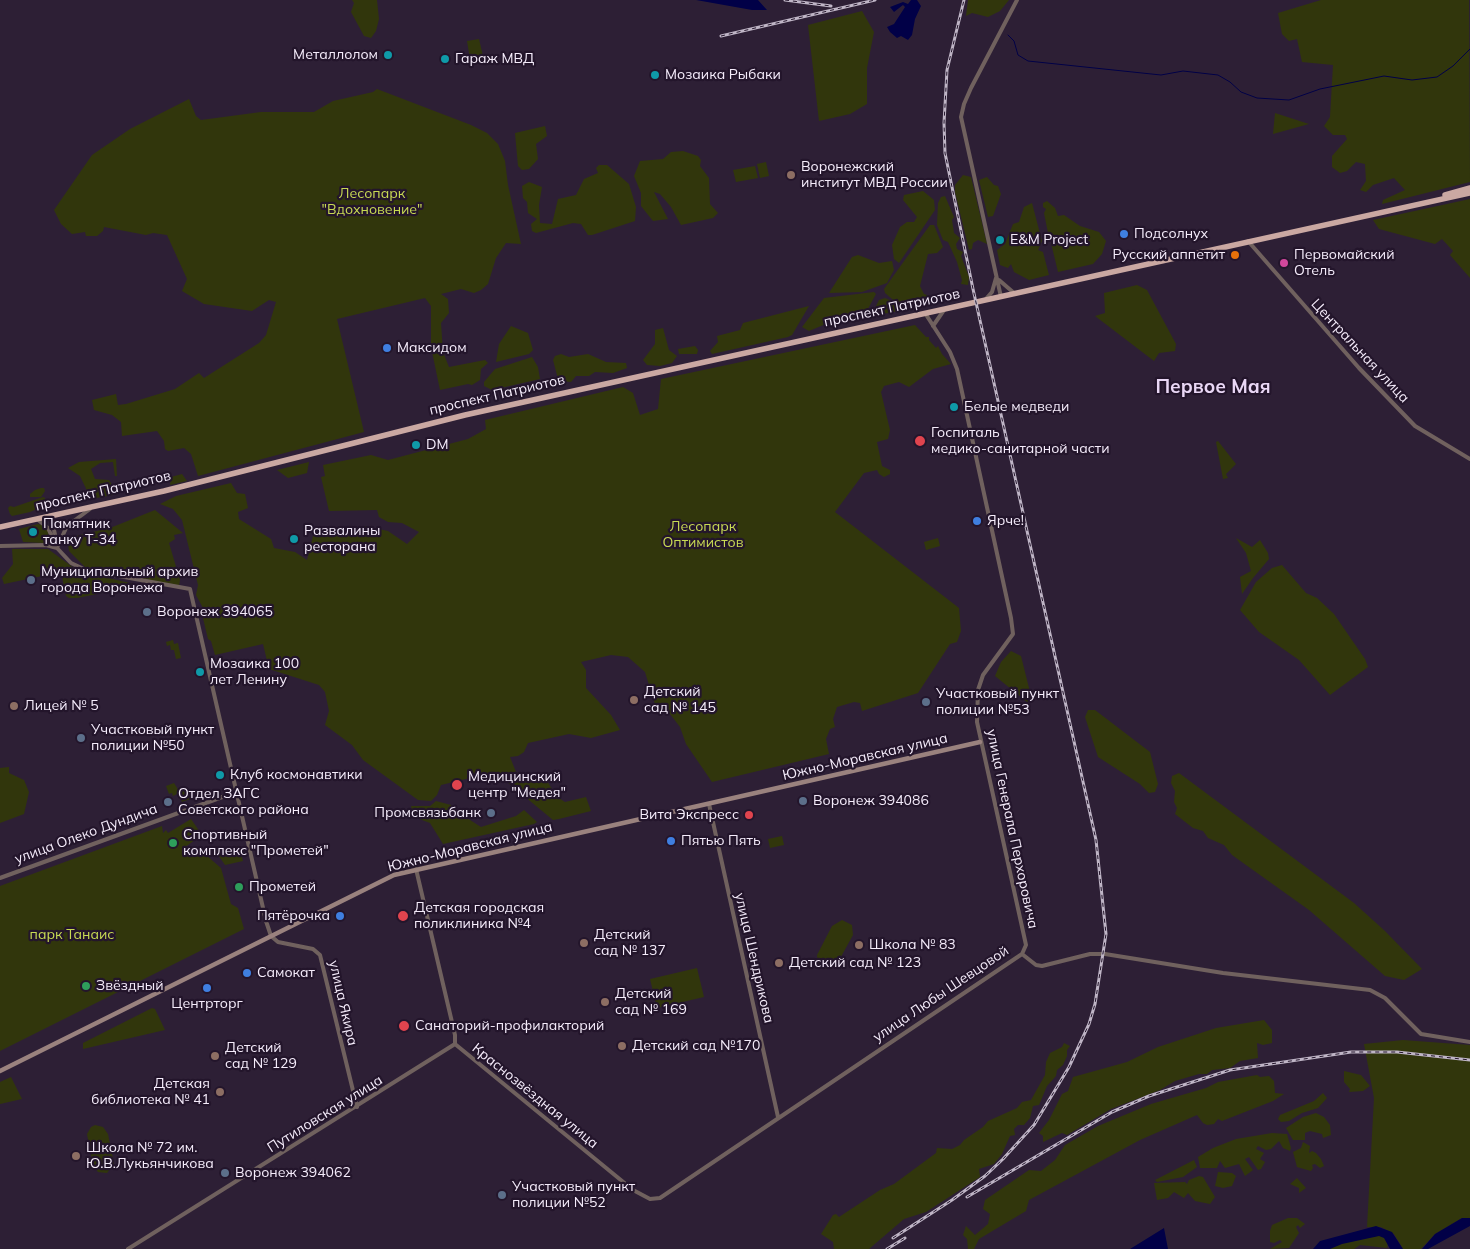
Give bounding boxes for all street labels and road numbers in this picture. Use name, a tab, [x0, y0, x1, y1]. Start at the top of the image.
street label: проспект Патриотов	[822, 285, 962, 331]
street label: Центральная улица	[1308, 296, 1412, 406]
street label: проспект Патриотов	[428, 371, 566, 419]
street label: проспект Патриотов	[34, 467, 172, 515]
street label: улица Генерала Перхоровича	[983, 728, 1041, 930]
street label: Южно-Моравская улица	[781, 730, 949, 784]
street label: улица Олеко Дундича	[12, 800, 160, 868]
street label: Южно-Моравская улица	[386, 818, 554, 876]
street label: улица Шендрикова	[731, 891, 777, 1025]
street label: улица Любы Шевцовой	[870, 942, 1012, 1046]
street label: улица Якира	[325, 959, 361, 1047]
street label: Краснозвёздная улица	[469, 1040, 601, 1152]
street label: Путиловская улица	[264, 1072, 386, 1156]

